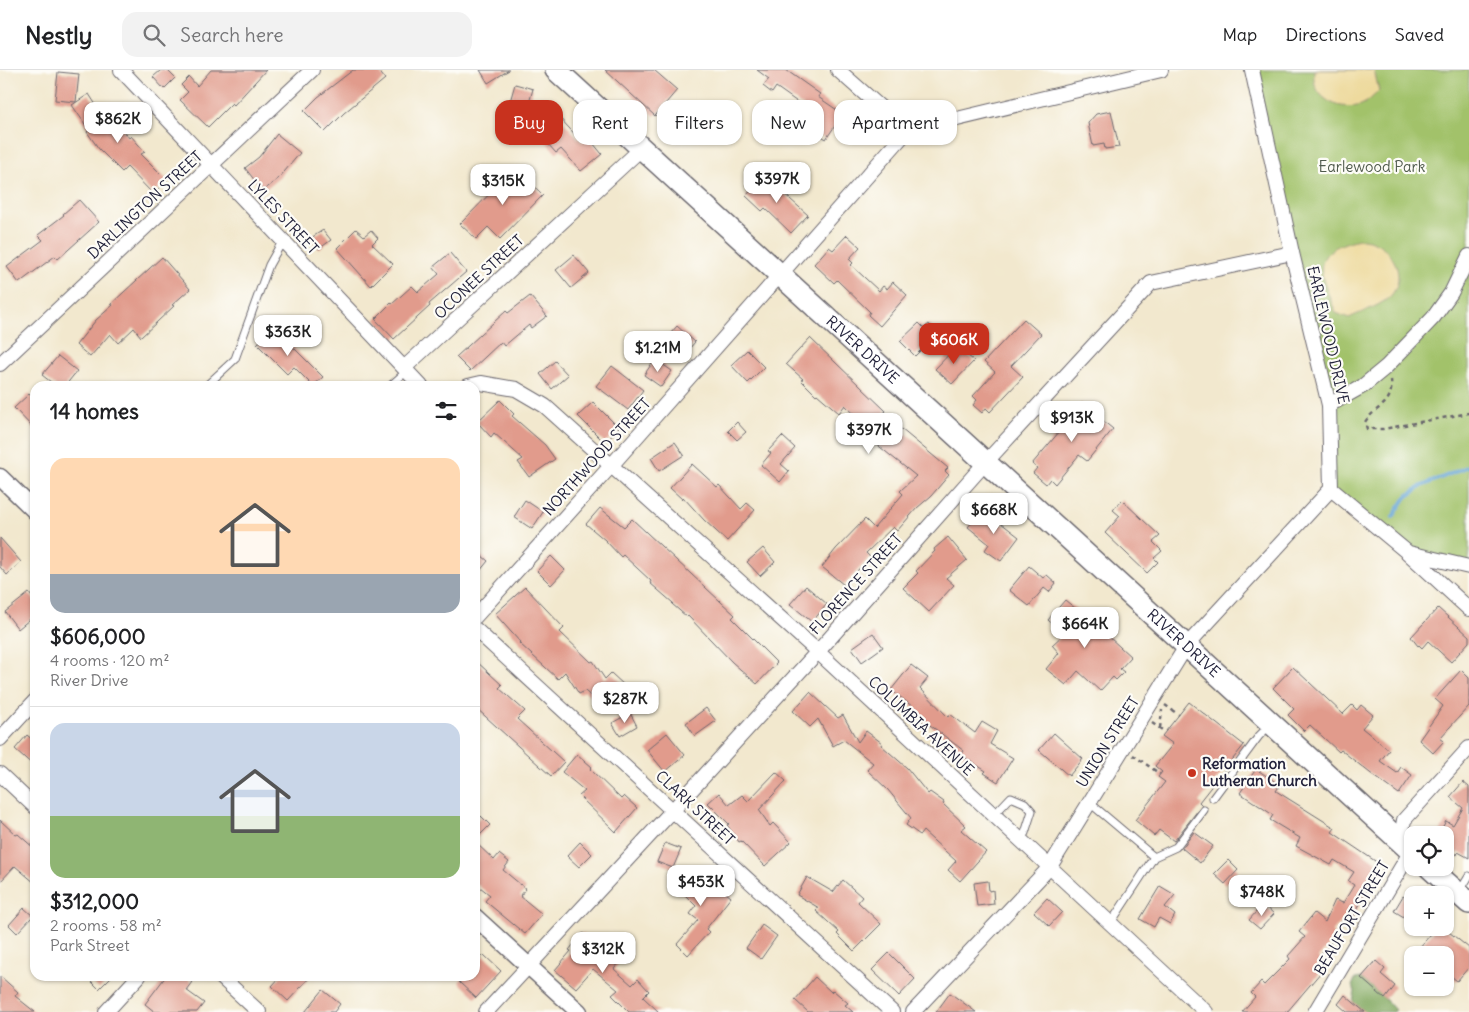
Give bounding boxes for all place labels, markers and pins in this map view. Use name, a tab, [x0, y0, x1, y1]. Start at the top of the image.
pin: $862K	[83, 102, 153, 144]
pin: $397K	[742, 162, 812, 204]
pin: $315K	[468, 164, 538, 206]
pin: $363K	[253, 314, 323, 357]
pin: $606K	[919, 322, 989, 365]
pin: $1.21M	[617, 330, 699, 373]
pin: $913K	[1037, 400, 1107, 443]
pin: $397K	[834, 412, 904, 455]
pin: $668K	[959, 492, 1029, 535]
pin: $664K	[1050, 606, 1120, 649]
pin: $287K	[590, 682, 660, 724]
place label: Reformation Lutheran Church	[1202, 754, 1317, 790]
marker: Reformation Lutheran Church	[1186, 767, 1198, 779]
pin: $453K	[666, 864, 736, 907]
pin: $748K	[1227, 874, 1297, 917]
pin: $312K	[568, 932, 638, 974]

